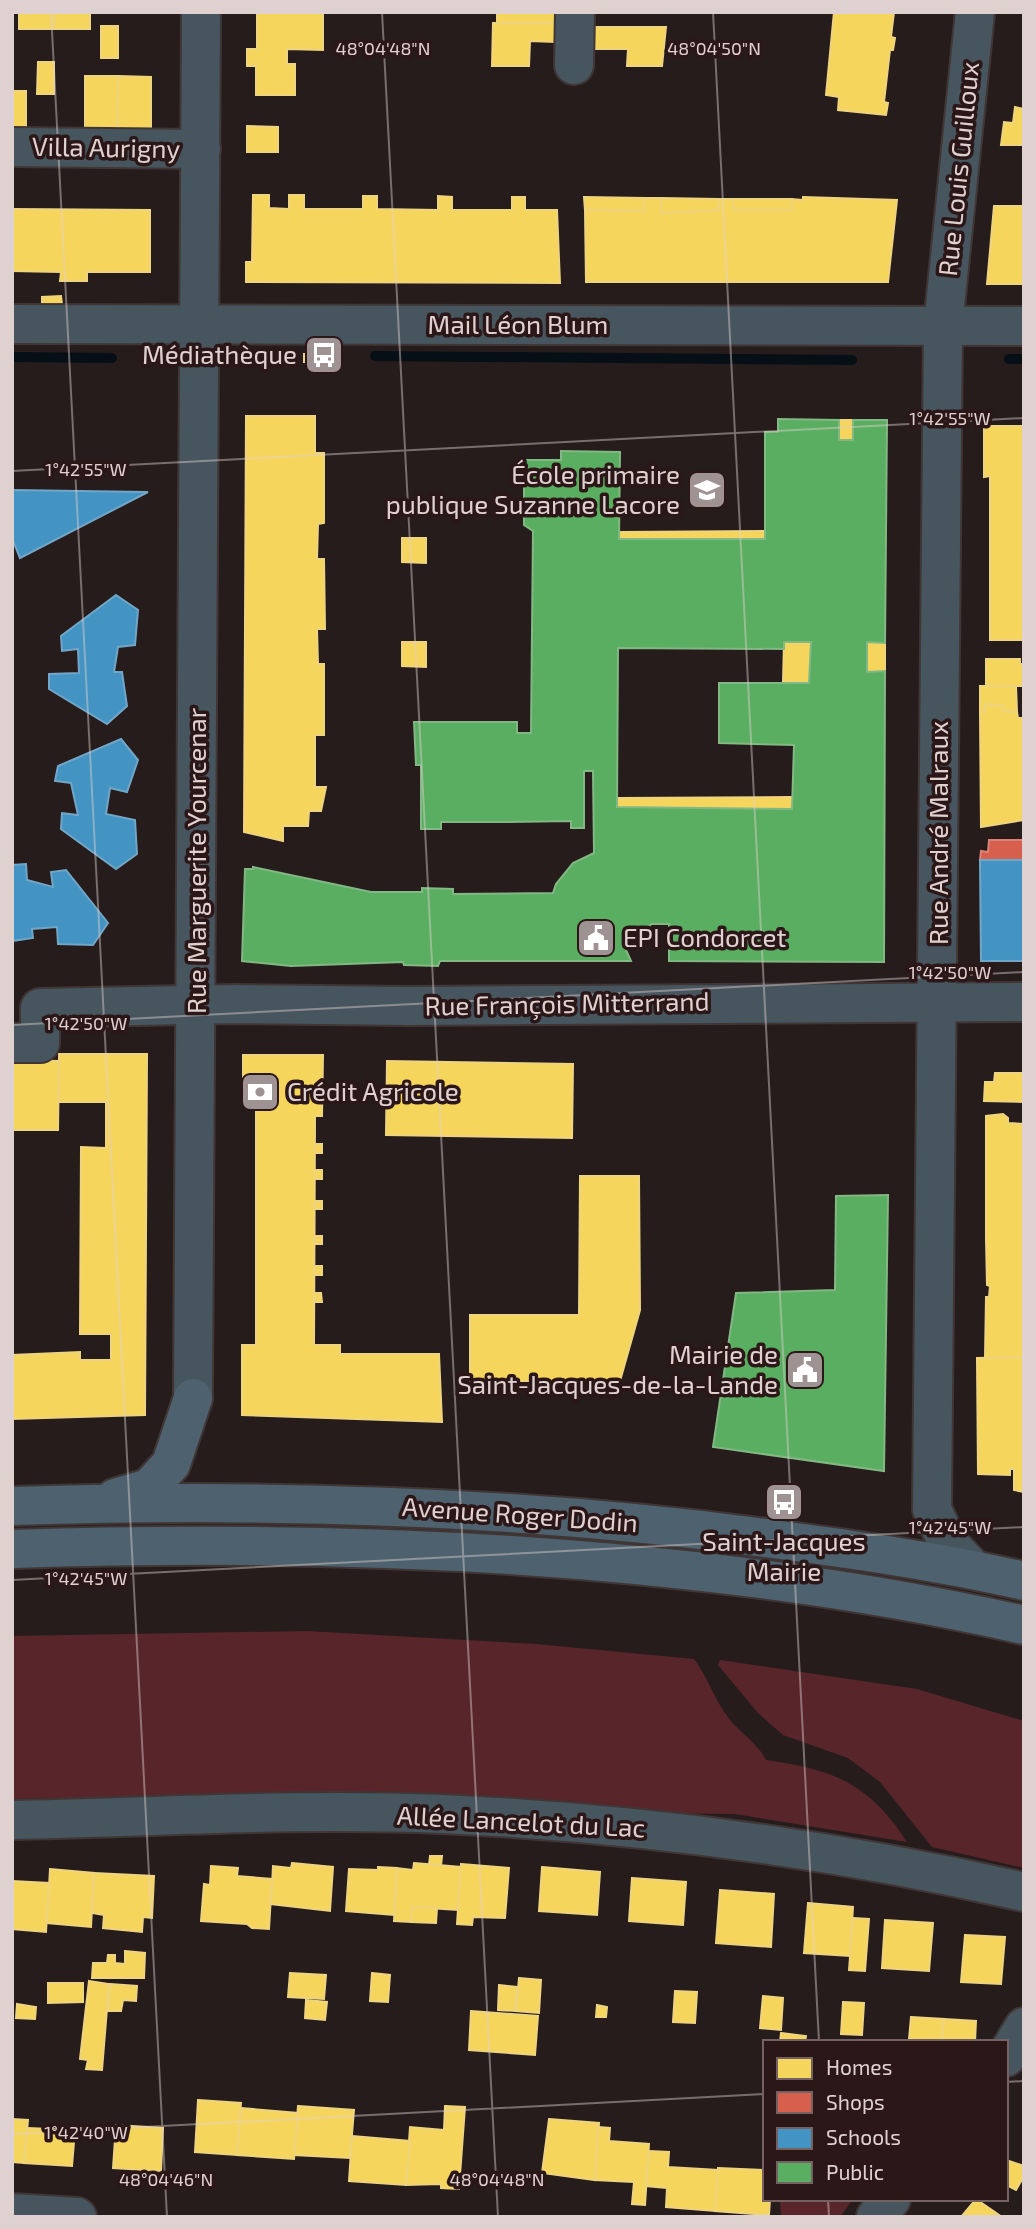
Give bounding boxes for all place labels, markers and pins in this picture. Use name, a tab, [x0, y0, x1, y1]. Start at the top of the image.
bus stop icon: Médiathèque	[303, 334, 345, 376]
place label: Médiathèque	[142, 338, 297, 369]
place label: École primaire publique Suzanne Lacore	[386, 458, 680, 519]
school or university icon: École primaire publique Suzanne Lacore	[686, 469, 728, 511]
public building icon: EPI Condorcet	[575, 917, 617, 959]
place label: EPI Condorcet	[623, 921, 786, 952]
bank icon: Crédit Agricole	[239, 1071, 281, 1113]
place label: Crédit Agricole	[287, 1075, 459, 1106]
place label: Mairie de Saint-Jacques-de-la-Lande	[457, 1338, 778, 1399]
public building icon: Mairie de Saint-Jacques-de-la-Lande	[784, 1349, 826, 1391]
bus stop icon: Saint-Jacques Mairie	[763, 1481, 805, 1523]
place label: Saint-Jacques Mairie	[702, 1525, 866, 1586]

